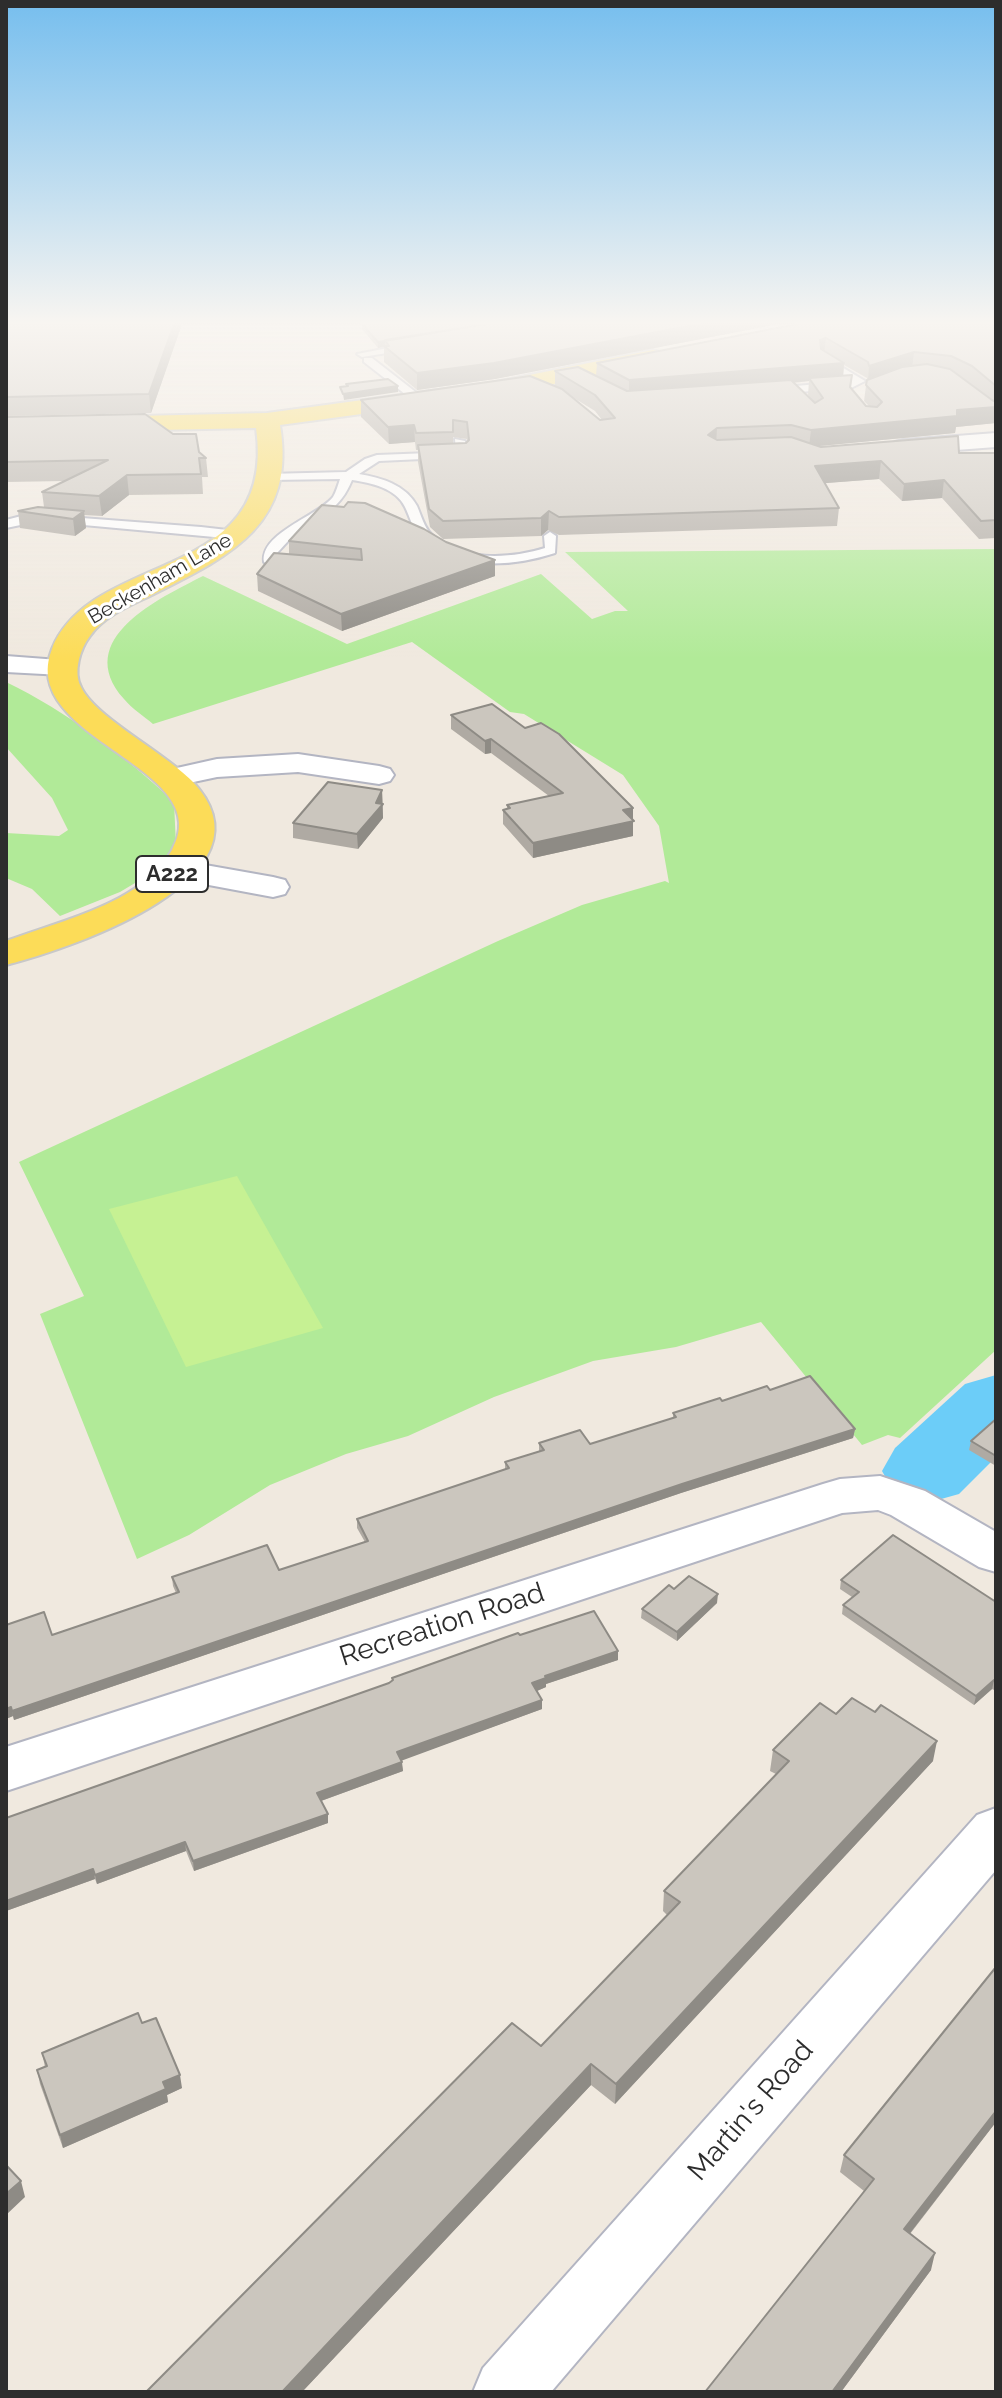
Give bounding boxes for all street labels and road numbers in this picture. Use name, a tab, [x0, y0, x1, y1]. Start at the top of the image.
street label: Beckenham Lane	[84, 528, 236, 630]
road number: A222	[136, 856, 208, 892]
street label: Recreation Road	[335, 1576, 549, 1674]
street label: Martin's Road	[681, 2034, 821, 2188]

